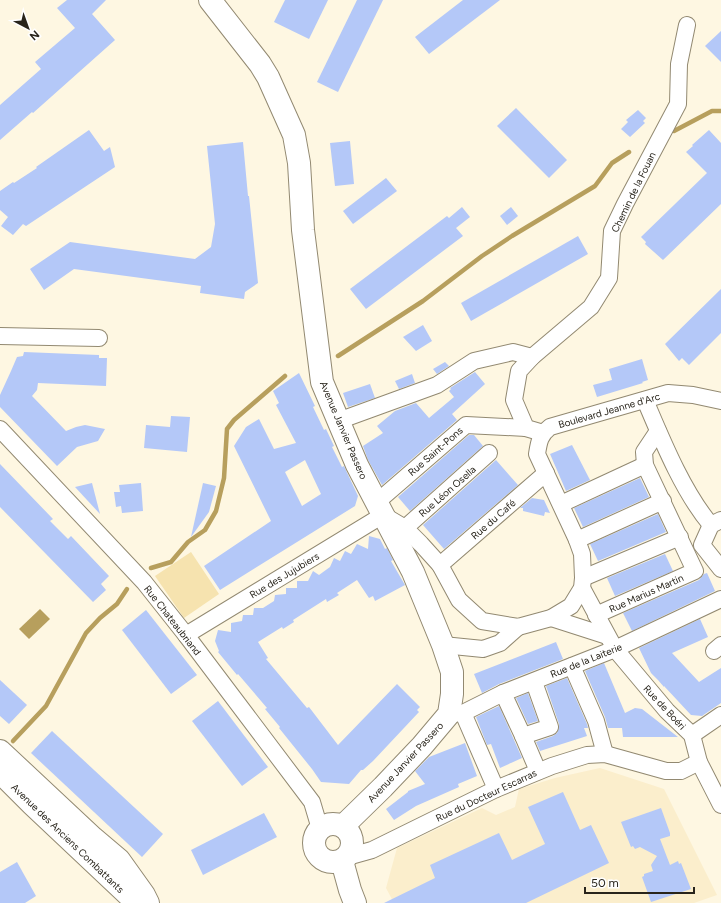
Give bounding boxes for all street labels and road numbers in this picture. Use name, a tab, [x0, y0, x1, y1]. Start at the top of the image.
street label: Chemin de la Fouan	[608, 149, 659, 235]
street label: Avenue Janvier Passero	[317, 379, 370, 482]
street label: Boulevard Jeanne d'Arc	[557, 390, 662, 431]
street label: Rue Saint-Pons	[405, 424, 466, 479]
street label: Rue Léon Osella	[416, 463, 479, 520]
street label: Rue du Café	[468, 496, 519, 542]
street label: Rue des Jujubiers	[247, 549, 322, 601]
street label: Rue Marius Martin	[607, 571, 686, 616]
street label: Rue Chateaubriand	[141, 583, 204, 658]
street label: Rue de la Laiterie	[548, 640, 625, 681]
street label: Rue de Boéri	[641, 682, 689, 732]
street label: Avenue Janvier Passero	[365, 719, 446, 805]
street label: Rue du Docteur Escarras	[434, 766, 539, 825]
street label: Avenue des Anciens Combattants	[8, 781, 127, 896]

